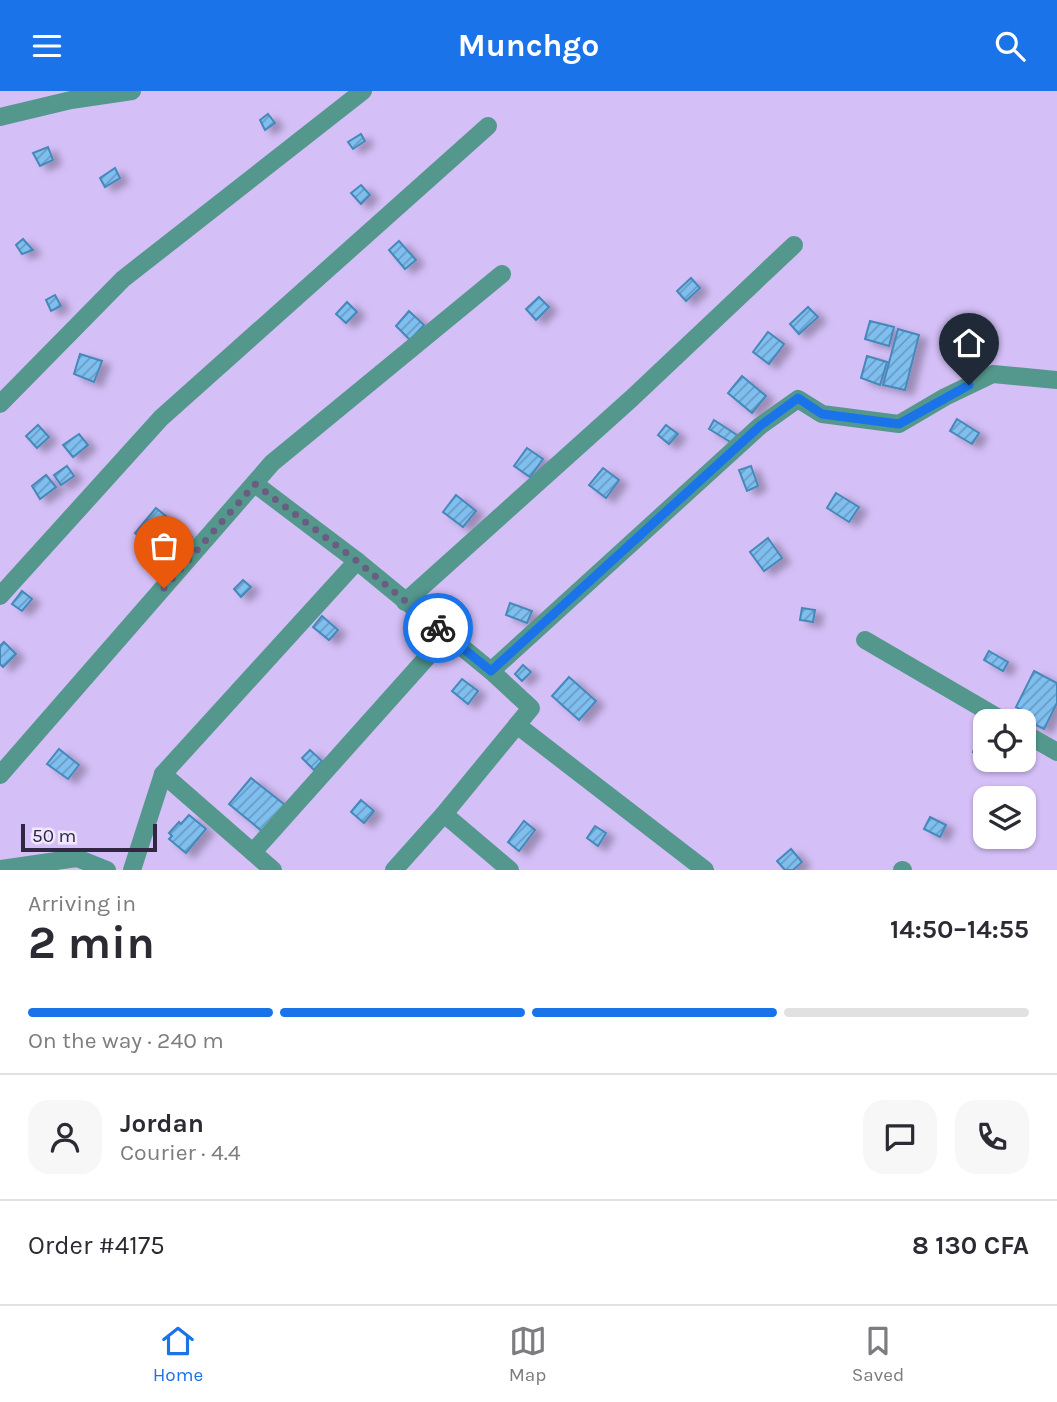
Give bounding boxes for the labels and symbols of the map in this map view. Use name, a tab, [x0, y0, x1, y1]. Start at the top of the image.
pin	[939, 313, 999, 385]
pin	[134, 516, 194, 588]
courier	[403, 593, 473, 663]
scale bar	[21, 821, 158, 853]

